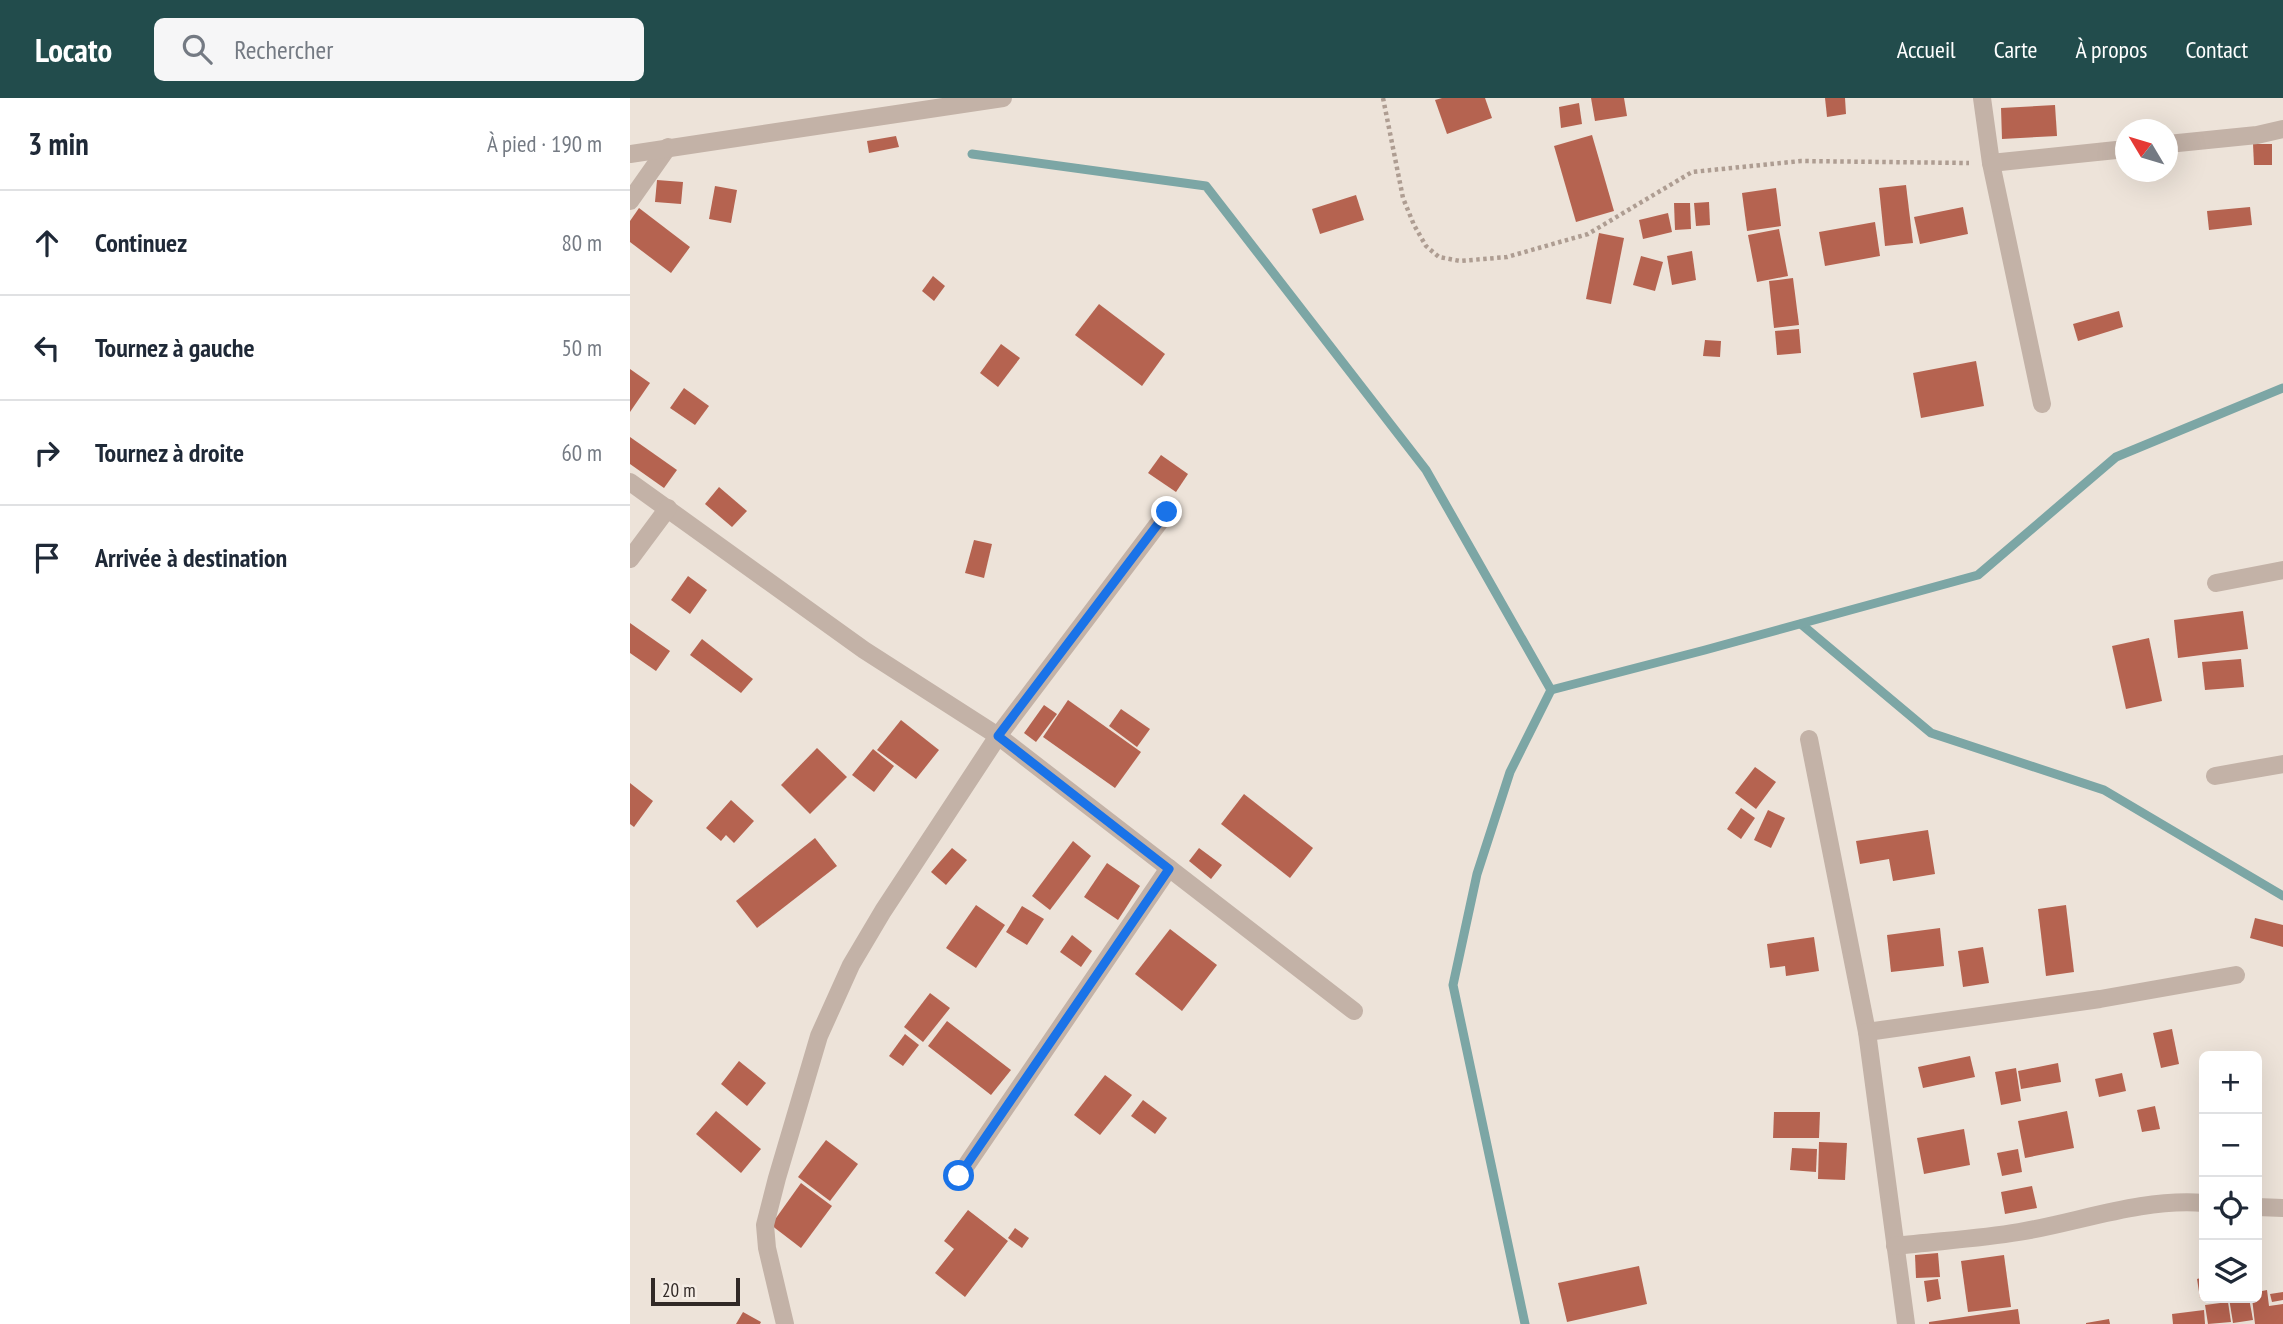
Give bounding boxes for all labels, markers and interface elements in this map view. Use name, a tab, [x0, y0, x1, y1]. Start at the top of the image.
search box	[154, 18, 644, 81]
text: Locato	[35, 28, 112, 71]
icon: search	[178, 30, 216, 68]
text: Rechercher	[234, 33, 333, 66]
text: Accueil	[1897, 34, 1956, 65]
text: Carte	[1994, 34, 2037, 65]
text: À propos	[2075, 34, 2147, 65]
text: Contact	[2185, 34, 2248, 65]
north arrow	[2115, 119, 2178, 182]
text: 3 min	[28, 124, 89, 163]
text: À pied · 190 m	[487, 129, 602, 158]
icon: ahead	[28, 224, 66, 262]
text: Continuez	[95, 226, 187, 259]
text: 80 m	[561, 228, 602, 257]
icon: left	[28, 329, 66, 367]
text: Tournez à gauche	[95, 331, 255, 364]
text: 50 m	[561, 333, 602, 362]
icon: right	[28, 434, 66, 472]
text: Tournez à droite	[95, 436, 244, 469]
text: 60 m	[561, 438, 602, 467]
route end	[1151, 496, 1182, 527]
icon: arrive	[28, 539, 66, 577]
text: Arrivée à destination	[95, 541, 287, 574]
map controls	[2199, 1051, 2262, 1303]
button: +	[2199, 1051, 2262, 1114]
button: −	[2199, 1114, 2262, 1177]
route start	[943, 1160, 974, 1191]
button: locate	[2199, 1177, 2262, 1240]
button: layers	[2199, 1240, 2262, 1303]
scale bar	[651, 1275, 740, 1307]
text: 20 m	[662, 1278, 696, 1302]

